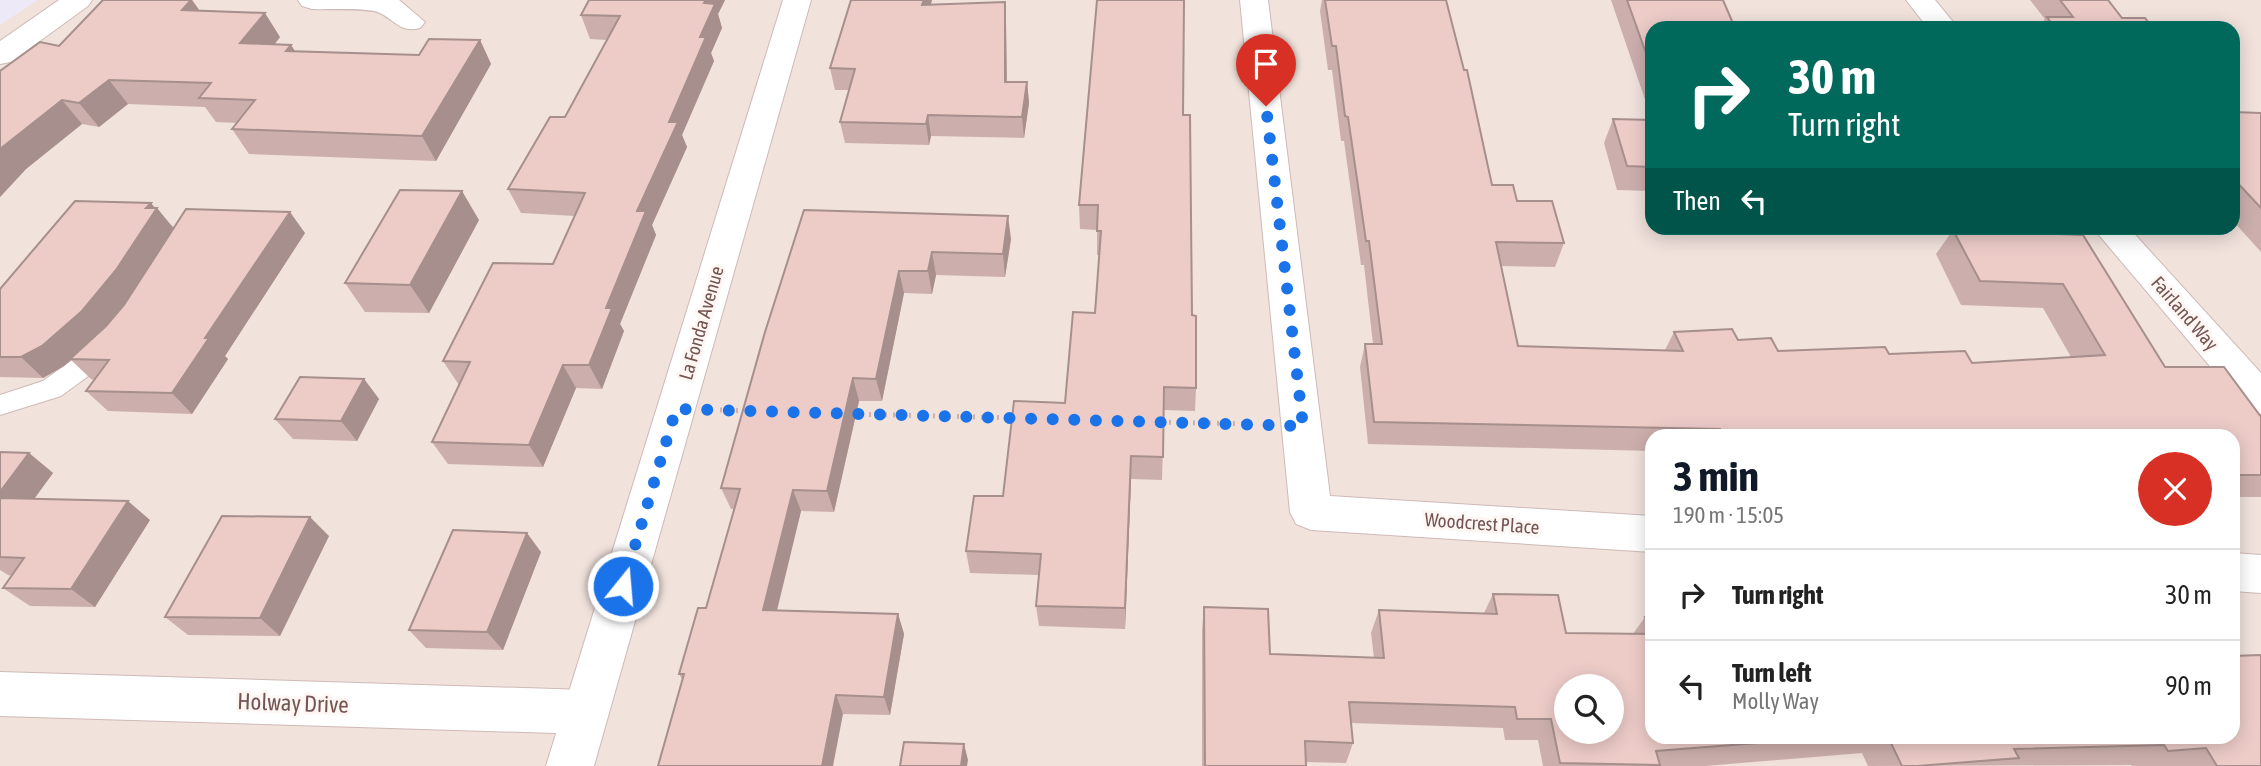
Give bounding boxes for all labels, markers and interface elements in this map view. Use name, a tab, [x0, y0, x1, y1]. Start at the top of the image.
pin	[1236, 34, 1296, 106]
icon: arrive	[1247, 45, 1285, 83]
text: 30 m	[1788, 48, 1876, 104]
icon: right	[1673, 49, 1764, 140]
text: Turn right	[1788, 106, 1901, 143]
icon: left	[1735, 182, 1773, 220]
text: Then	[1673, 186, 1721, 216]
street label: La Fonda Avenue	[674, 264, 728, 382]
street label: Fairland Way	[2147, 272, 2223, 355]
text: 3 min	[1673, 452, 1759, 500]
button: close	[2138, 452, 2212, 526]
text: 190 m · 15:05	[1673, 502, 1784, 528]
street label: Woodcrest Place	[1424, 508, 1540, 538]
position arrow	[586, 549, 660, 623]
icon: right	[1673, 576, 1711, 614]
text: Turn right	[1732, 580, 1823, 610]
text: 30 m	[2165, 580, 2212, 610]
text: Turn left	[1732, 658, 1812, 688]
icon: left	[1673, 667, 1711, 705]
text: 90 m	[2165, 671, 2212, 701]
map controls	[1554, 674, 1624, 744]
button: search	[1554, 674, 1624, 744]
street label: Holway Drive	[237, 688, 349, 718]
text: Molly Way	[1732, 688, 1819, 714]

